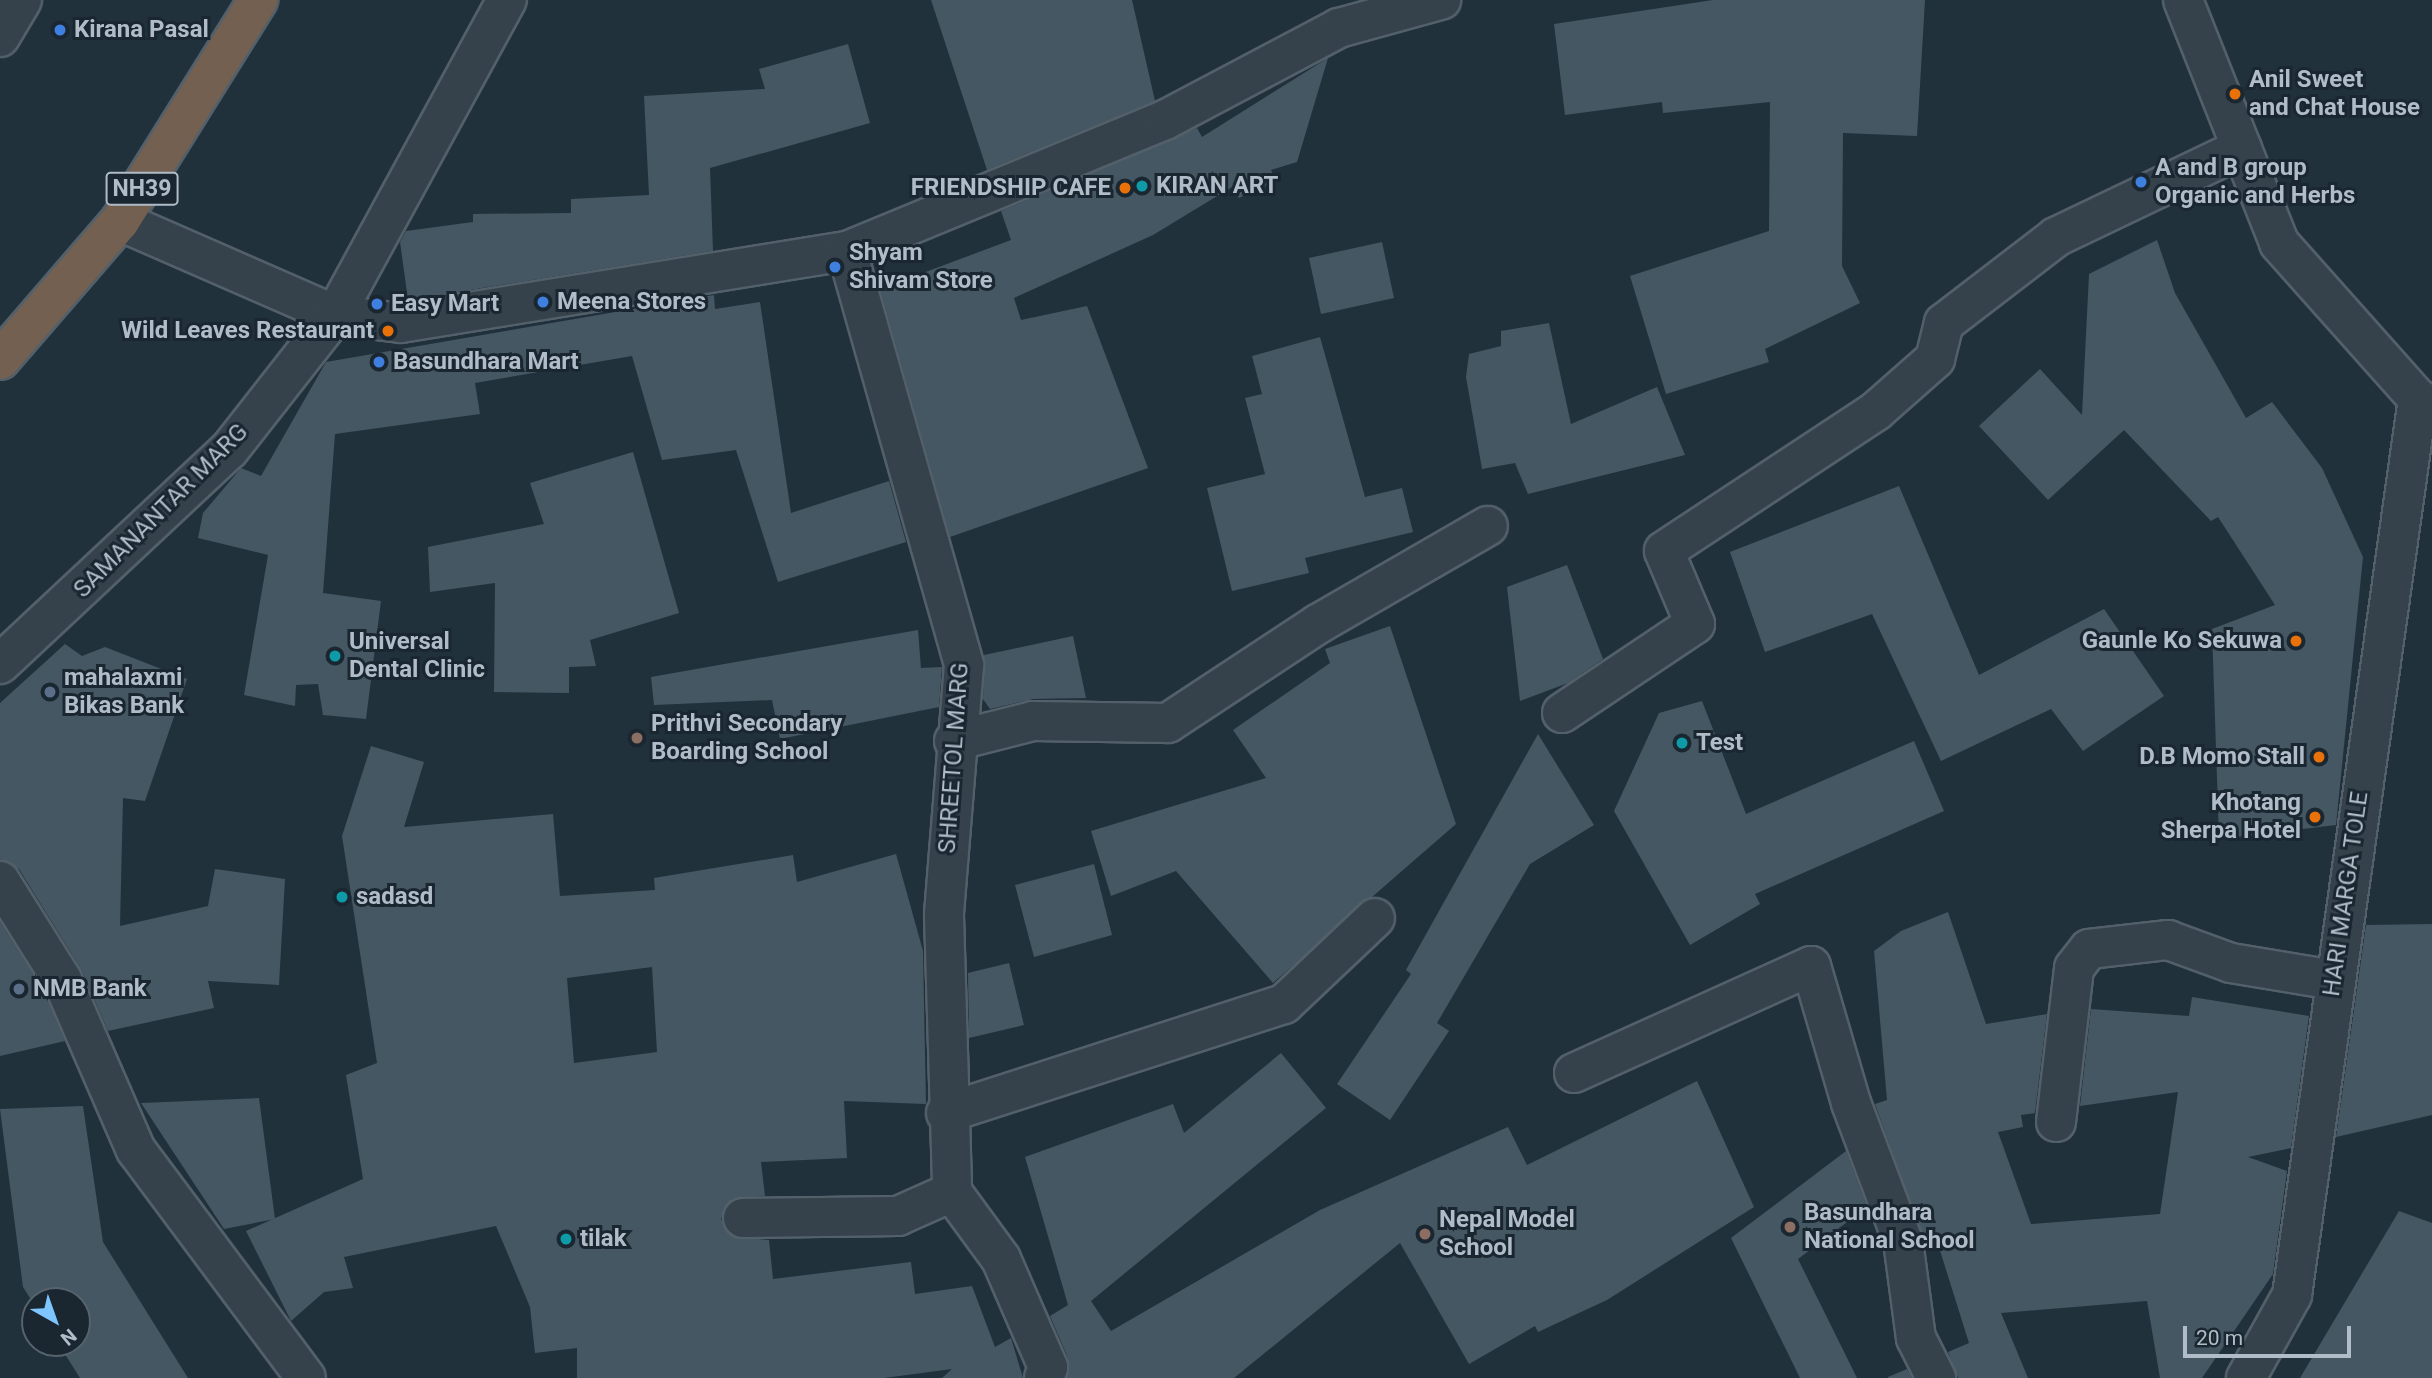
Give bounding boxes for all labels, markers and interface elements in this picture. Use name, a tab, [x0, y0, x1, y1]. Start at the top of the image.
place label: Kirana Pasal	[74, 16, 209, 44]
marker: Kirana Pasal	[52, 22, 68, 38]
place label: Anil Sweet and Chat House	[2249, 66, 2420, 122]
marker: Anil Sweet and Chat House	[2227, 86, 2243, 102]
place label: A and B group Organic and Herbs	[2155, 154, 2355, 210]
road number: NH39	[105, 170, 179, 208]
place label: KIRAN ART	[1156, 172, 1278, 200]
place label: FRIENDSHIP CAFE	[911, 174, 1111, 202]
marker: A and B group Organic and Herbs	[2133, 174, 2149, 190]
marker: KIRAN ART	[1134, 178, 1150, 194]
marker: FRIENDSHIP CAFE	[1117, 180, 1133, 196]
place label: Shyam Shivam Store	[849, 239, 993, 295]
marker: Shyam Shivam Store	[827, 259, 843, 275]
place label: Meena Stores	[557, 288, 706, 316]
place label: Easy Mart	[391, 290, 499, 318]
marker: Meena Stores	[535, 294, 551, 310]
marker: Easy Mart	[369, 296, 385, 312]
place label: Wild Leaves Restaurant	[121, 317, 374, 345]
marker: Wild Leaves Restaurant	[380, 323, 396, 339]
place label: Basundhara Mart	[393, 348, 579, 376]
marker: Basundhara Mart	[371, 354, 387, 370]
street label: SAMANANTAR MARG	[68, 418, 254, 604]
place label: Gaunle Ko Sekuwa	[2082, 627, 2282, 655]
place label: Universal Dental Clinic	[349, 628, 485, 684]
marker: Gaunle Ko Sekuwa	[2288, 633, 2304, 649]
marker: Universal Dental Clinic	[327, 648, 343, 664]
street label: SHREETOL MARG	[933, 662, 975, 854]
place label: mahalaxmi Bikas Bank	[64, 664, 184, 720]
marker: mahalaxmi Bikas Bank	[42, 684, 58, 700]
place label: Prithvi Secondary Boarding School	[651, 710, 842, 766]
place label: Test	[1696, 729, 1743, 757]
marker: Prithvi Secondary Boarding School	[629, 730, 645, 746]
marker: Test	[1674, 735, 1690, 751]
place label: D.B Momo Stall	[2139, 743, 2305, 771]
marker: D.B Momo Stall	[2311, 749, 2327, 765]
place label: Khotang Sherpa Hotel	[2161, 789, 2301, 845]
street label: HARI MARGA TOLE	[2317, 790, 2375, 998]
marker: Khotang Sherpa Hotel	[2307, 809, 2323, 825]
place label: sadasd	[356, 883, 433, 911]
marker: sadasd	[334, 889, 350, 905]
place label: NMB Bank	[33, 975, 147, 1003]
marker: NMB Bank	[11, 981, 27, 997]
place label: Basundhara National School	[1804, 1199, 1975, 1255]
place label: Nepal Model School	[1439, 1206, 1575, 1262]
marker: Basundhara National School	[1782, 1219, 1798, 1235]
place label: tilak	[580, 1225, 626, 1253]
marker: Nepal Model School	[1417, 1226, 1433, 1242]
marker: tilak	[558, 1231, 574, 1247]
north arrow	[21, 1287, 91, 1357]
scale bar	[2187, 1312, 2355, 1356]
text: N	[56, 1324, 81, 1350]
text: 20 m	[2196, 1326, 2243, 1350]

